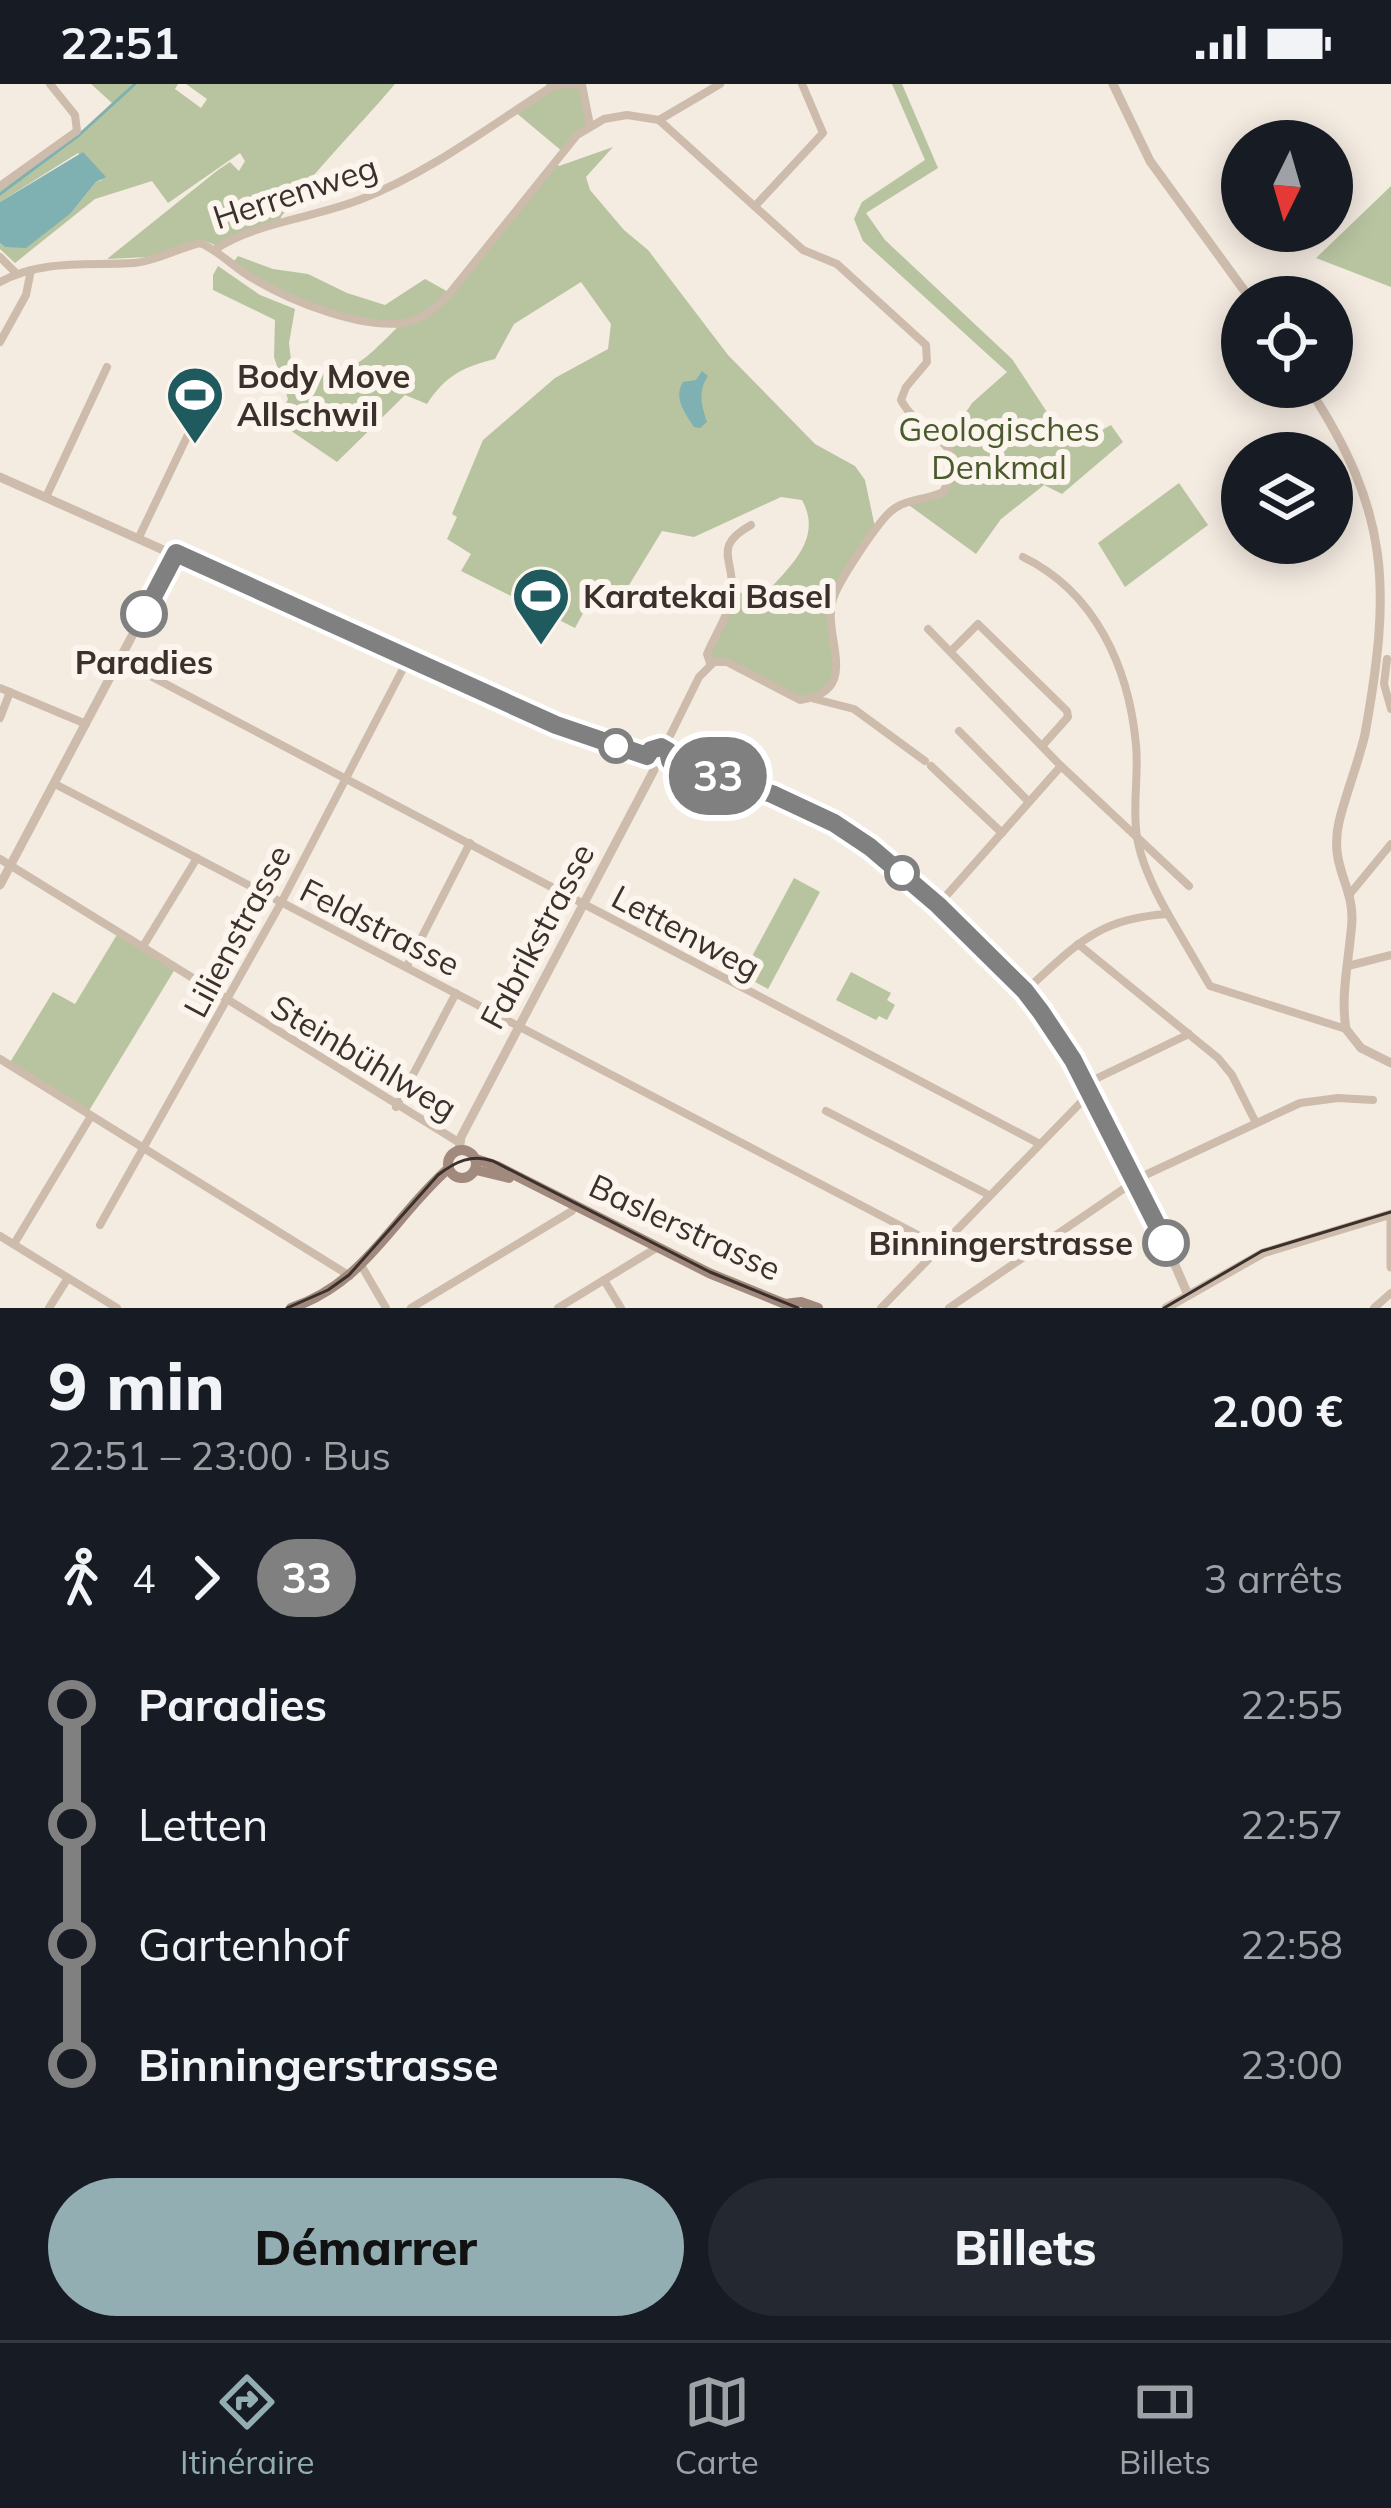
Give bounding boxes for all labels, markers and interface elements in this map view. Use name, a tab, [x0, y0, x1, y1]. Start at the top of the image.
text: 22:51	[60, 14, 179, 70]
north arrow	[1221, 120, 1353, 252]
map controls	[1221, 120, 1353, 564]
street label: Herrenweg	[207, 146, 382, 237]
button: locate	[1221, 276, 1353, 408]
place label: Body Move Allschwil	[237, 355, 410, 434]
sports icon: Body Move Allschwil	[164, 364, 226, 446]
park label: Geologisches Denkmal	[898, 408, 1100, 487]
button: layers	[1221, 432, 1353, 564]
sports icon: Karatekai Basel	[510, 565, 572, 647]
place label: Karatekai Basel	[583, 575, 832, 616]
marker: Paradies	[122, 592, 166, 636]
place label: Paradies	[75, 641, 213, 682]
unlabelled marker	[600, 730, 632, 762]
line badge: 33	[664, 737, 772, 815]
text: 33	[693, 749, 743, 802]
street label: Fabrikstrasse	[471, 836, 603, 1035]
street label: Lilienstrasse	[174, 838, 299, 1024]
unlabelled marker	[886, 857, 918, 889]
street label: Feldstrasse	[294, 869, 467, 984]
street label: Lettenweg	[605, 876, 767, 988]
street label: Steinbühlweg	[264, 985, 465, 1128]
street label: Baslerstrasse	[583, 1164, 787, 1289]
marker: Binningerstrasse	[1144, 1221, 1188, 1265]
place label: Binningerstrasse	[869, 1222, 1133, 1263]
text: 9 min	[48, 1344, 225, 1427]
text: 2.00 €	[1212, 1382, 1343, 1438]
text: 22:51 – 23:00 · Bus	[48, 1431, 391, 1480]
icon: walk	[48, 1545, 114, 1611]
icon: forward	[173, 1545, 239, 1611]
text: 33	[281, 1551, 332, 1604]
text: 4	[132, 1554, 155, 1603]
text: 3 arrêts	[1204, 1554, 1343, 1603]
text: Paradies	[138, 1676, 327, 1732]
text: 22:55	[1241, 1680, 1343, 1729]
text: Letten	[138, 1796, 268, 1852]
text: 22:57	[1241, 1800, 1343, 1849]
text: Gartenhof	[138, 1916, 349, 1972]
text: 22:58	[1241, 1920, 1343, 1969]
text: Binningerstrasse	[138, 2036, 499, 2092]
text: 23:00	[1241, 2040, 1343, 2089]
button: Démarrer	[48, 2178, 684, 2316]
button: Billets	[708, 2178, 1343, 2316]
tab: Itinéraire	[180, 2369, 315, 2482]
tab: Carte	[675, 2369, 759, 2482]
tab: Billets	[1119, 2369, 1211, 2482]

